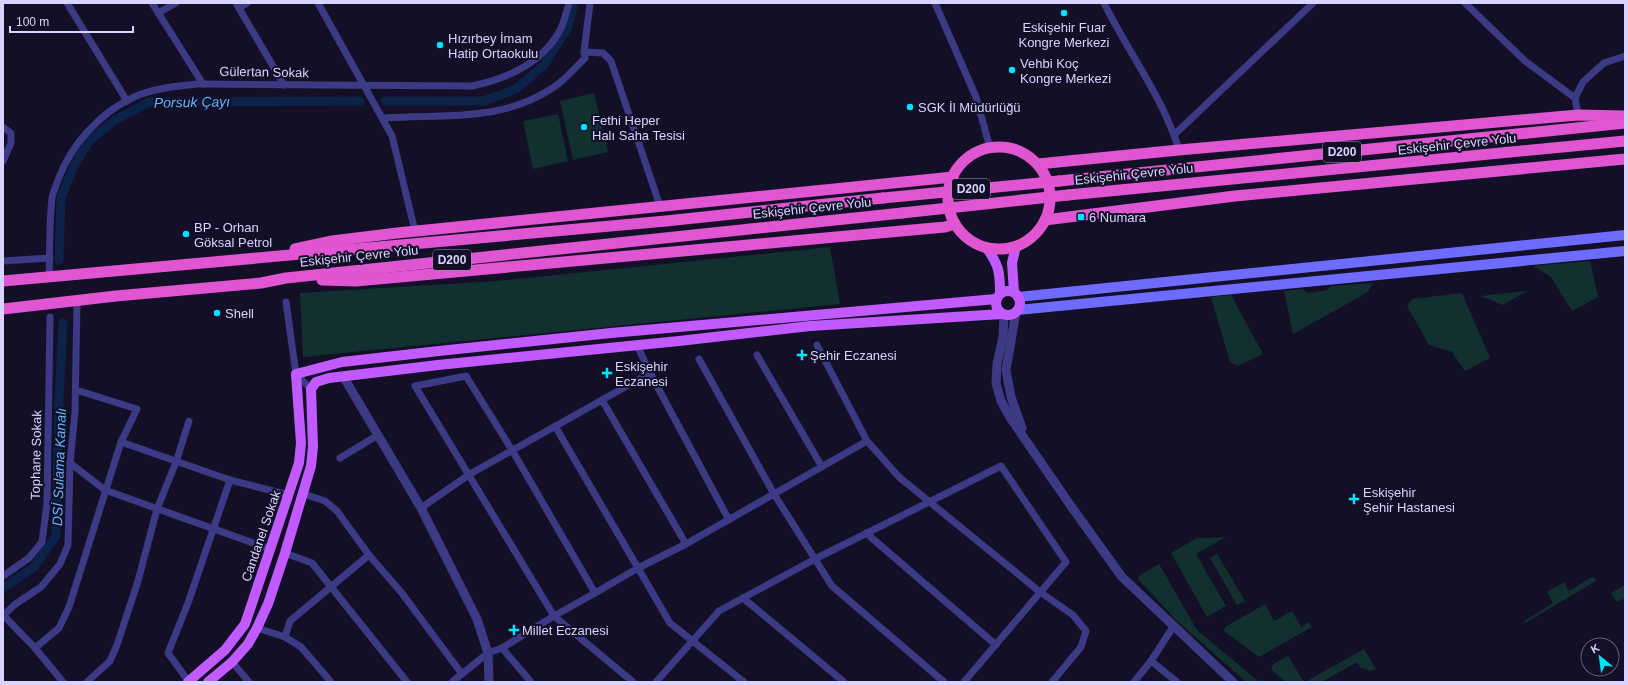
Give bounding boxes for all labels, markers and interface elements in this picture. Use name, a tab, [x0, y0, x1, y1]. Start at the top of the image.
scale bar	[10, 8, 133, 34]
marker: Eskişehir Fuar Kongre Merkezi	[1059, 8, 1069, 18]
text: 100 m	[16, 15, 49, 29]
place label: Eskişehir Fuar Kongre Merkezi	[1018, 20, 1110, 50]
place label: Hızırbey İmam Hatip Ortaokulu	[448, 31, 538, 61]
marker: Hızırbey İmam Hatip Ortaokulu	[435, 40, 445, 50]
place label: Vehbi Koç Kongre Merkezi	[1020, 56, 1111, 86]
street label: Gülertan Sokak	[219, 64, 309, 80]
marker: Vehbi Koç Kongre Merkezi	[1007, 65, 1017, 75]
water label: Porsuk Çayı	[154, 93, 230, 111]
place label: SGK İl Müdürlüğü	[918, 100, 1021, 115]
marker: SGK İl Müdürlüğü	[905, 102, 915, 112]
place label: Fethi Heper Halı Saha Tesisi	[592, 113, 685, 143]
marker: Fethi Heper Halı Saha Tesisi	[579, 122, 589, 132]
street label: Eskişehir Çevre Yolu	[1397, 130, 1517, 158]
road number: D200	[1323, 142, 1361, 162]
street label: Eskişehir Çevre Yolu	[1074, 160, 1194, 188]
road number: D200	[952, 179, 990, 199]
street label: Eskişehir Çevre Yolu	[752, 194, 872, 222]
place label: 6 Numara	[1089, 210, 1147, 225]
marker: 6 Numara	[1076, 212, 1086, 222]
place label: BP - Orhan Göksal Petrol	[194, 220, 272, 250]
marker: BP - Orhan Göksal Petrol	[181, 229, 191, 239]
street label: Eskişehir Çevre Yolu	[299, 242, 419, 270]
road number: D200	[433, 250, 471, 270]
place label: Shell	[225, 306, 254, 321]
marker: Shell	[212, 308, 222, 318]
place label: Şehir Eczanesi	[810, 348, 897, 363]
marker: Şehir Eczanesi	[797, 350, 807, 360]
place label: Eskişehir Eczanesi	[615, 359, 668, 389]
marker: Eskişehir Eczanesi	[602, 368, 612, 378]
water label: DSİ Sulama Kanalı	[49, 408, 69, 526]
street label: Tophane Sokak	[28, 410, 44, 500]
place label: Eskişehir Şehir Hastanesi	[1363, 485, 1455, 515]
street label: Candanel Sokak	[238, 488, 284, 584]
marker: Eskişehir Şehir Hastanesi	[1348, 493, 1360, 505]
place label: Millet Eczanesi	[522, 623, 609, 638]
marker: Millet Eczanesi	[509, 625, 519, 635]
north arrow	[1580, 637, 1620, 677]
text: K	[1589, 641, 1602, 655]

